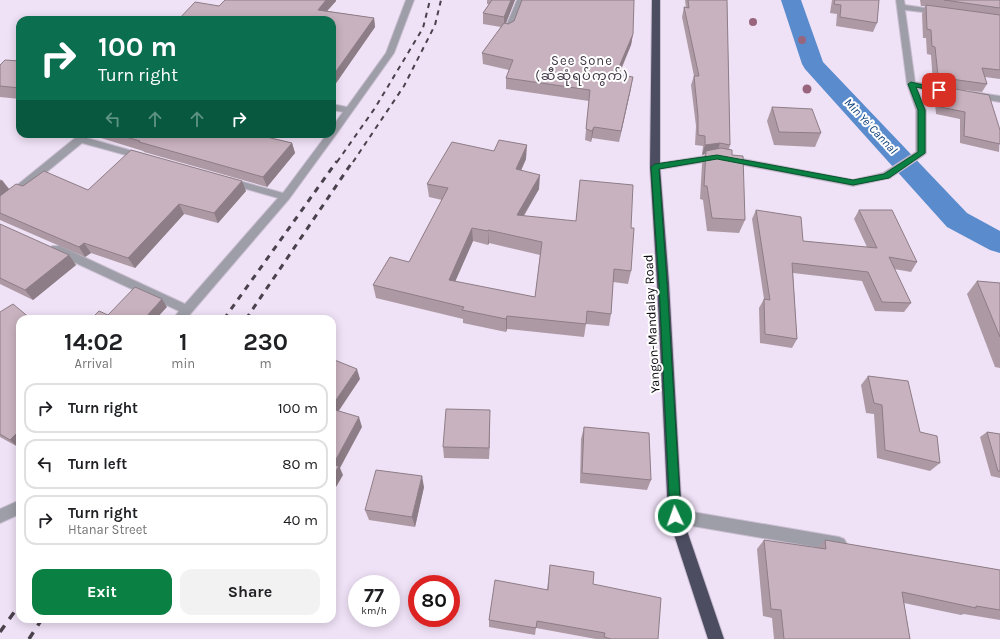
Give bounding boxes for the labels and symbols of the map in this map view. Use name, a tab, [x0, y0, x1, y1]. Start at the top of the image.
district label: See Sone (ဆီဆုံရပ်ကွက်)	[535, 53, 629, 86]
pin	[922, 73, 956, 107]
water label: Min Ye' Cannal	[842, 95, 900, 157]
street label: Yangon-Mandalay Road	[640, 254, 663, 394]
position arrow	[654, 495, 696, 537]
speed limit sign: 80	[408, 575, 460, 627]

